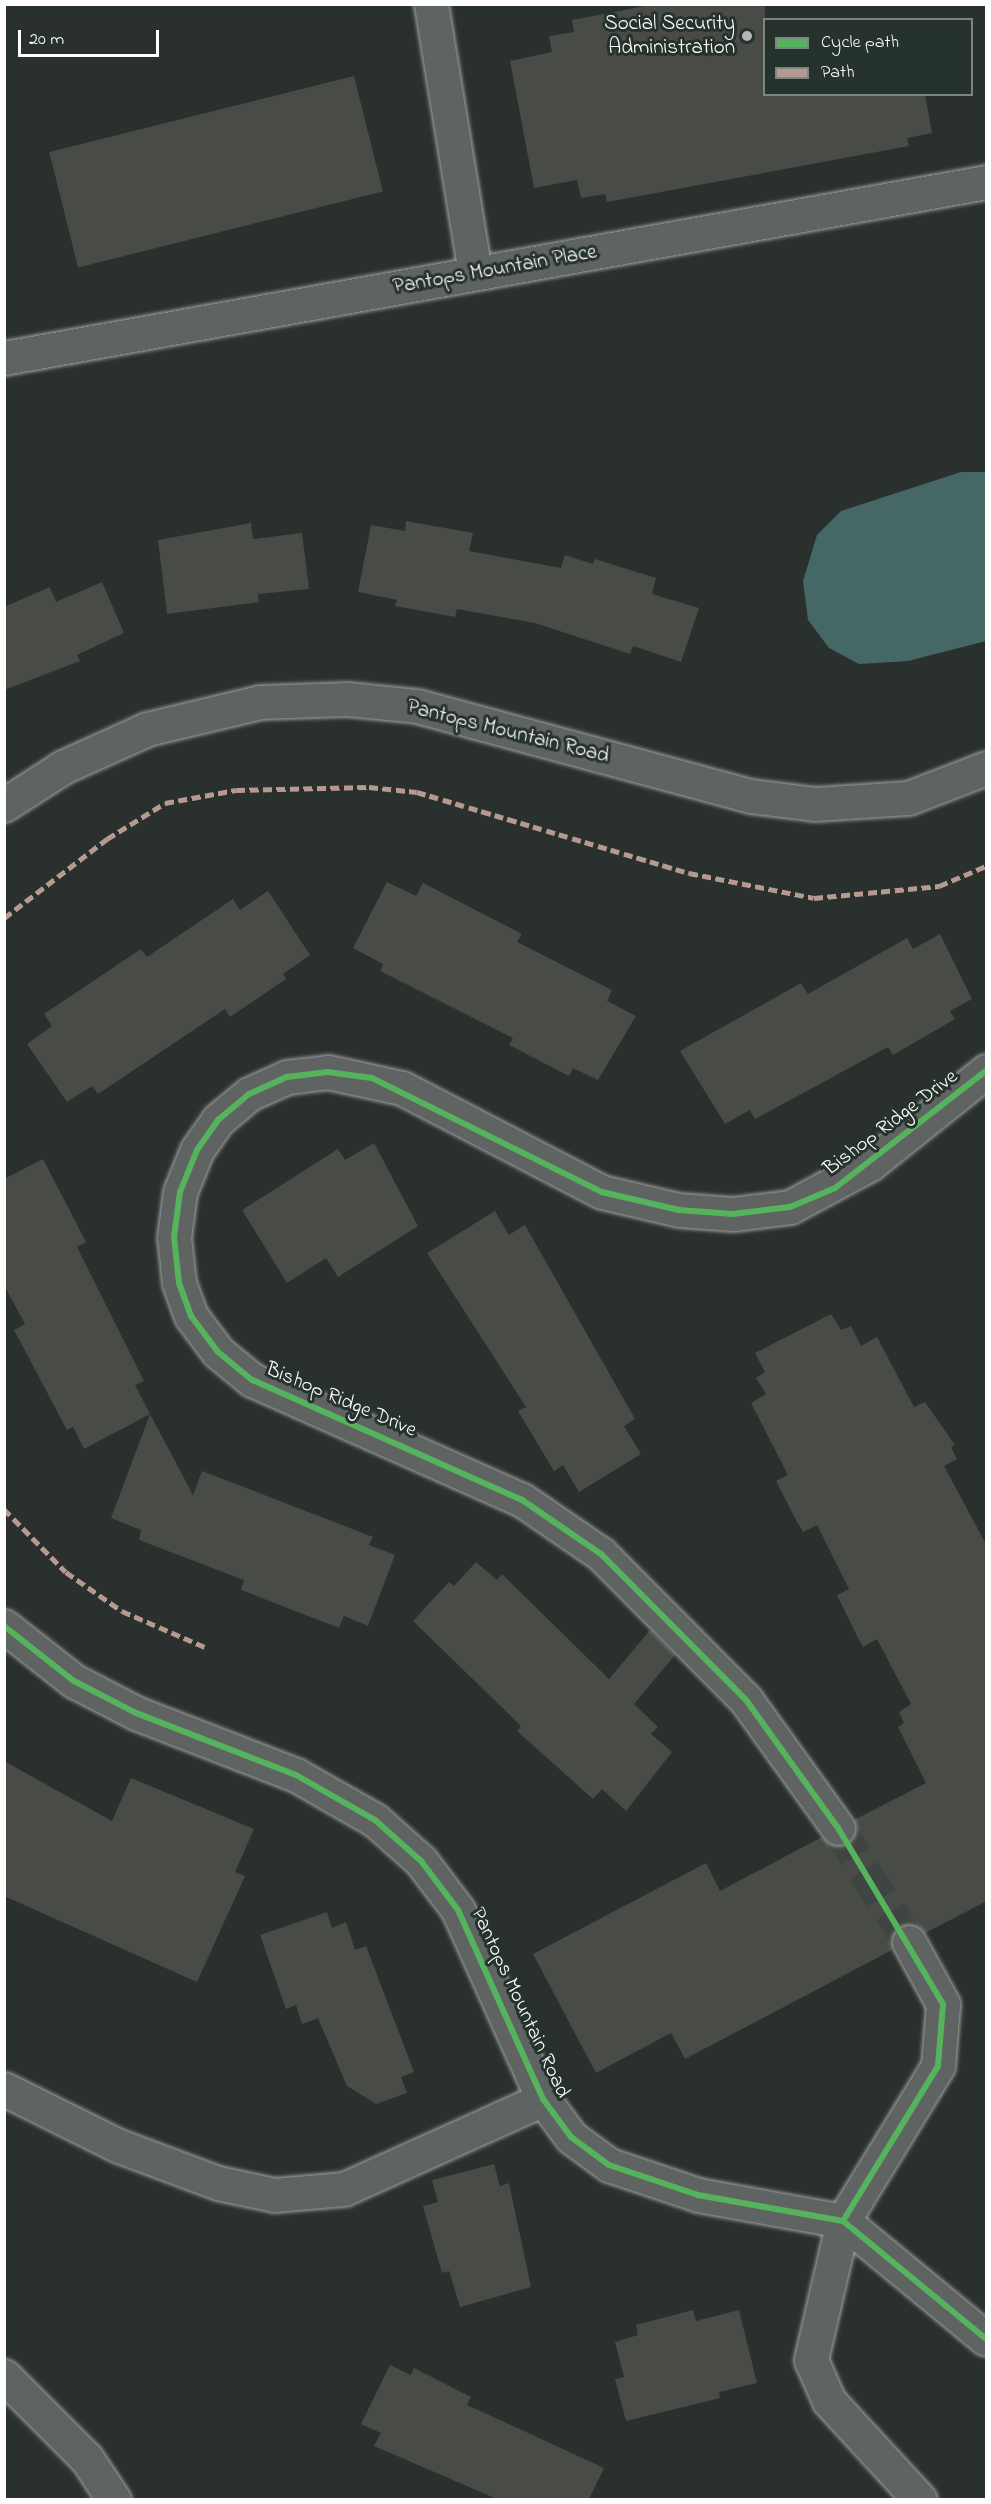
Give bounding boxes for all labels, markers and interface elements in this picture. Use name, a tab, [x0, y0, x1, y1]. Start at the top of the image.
place label: Social Security Administration	[604, 11, 735, 61]
scale bar	[21, 18, 162, 56]
legend	[763, 18, 973, 96]
text: 20 m	[29, 27, 64, 53]
marker: Social Security Administration	[740, 29, 754, 43]
text: Cycle path	[821, 30, 899, 56]
text: Path	[821, 60, 855, 86]
street label: Pantops Mountain Place	[391, 240, 599, 300]
street label: Pantops Mountain Road	[404, 695, 612, 769]
street label: Bishop Ridge Drive	[819, 1064, 963, 1182]
street label: Bishop Ridge Drive	[262, 1357, 420, 1443]
street label: Pantops Mountain Road	[465, 1904, 575, 2102]

